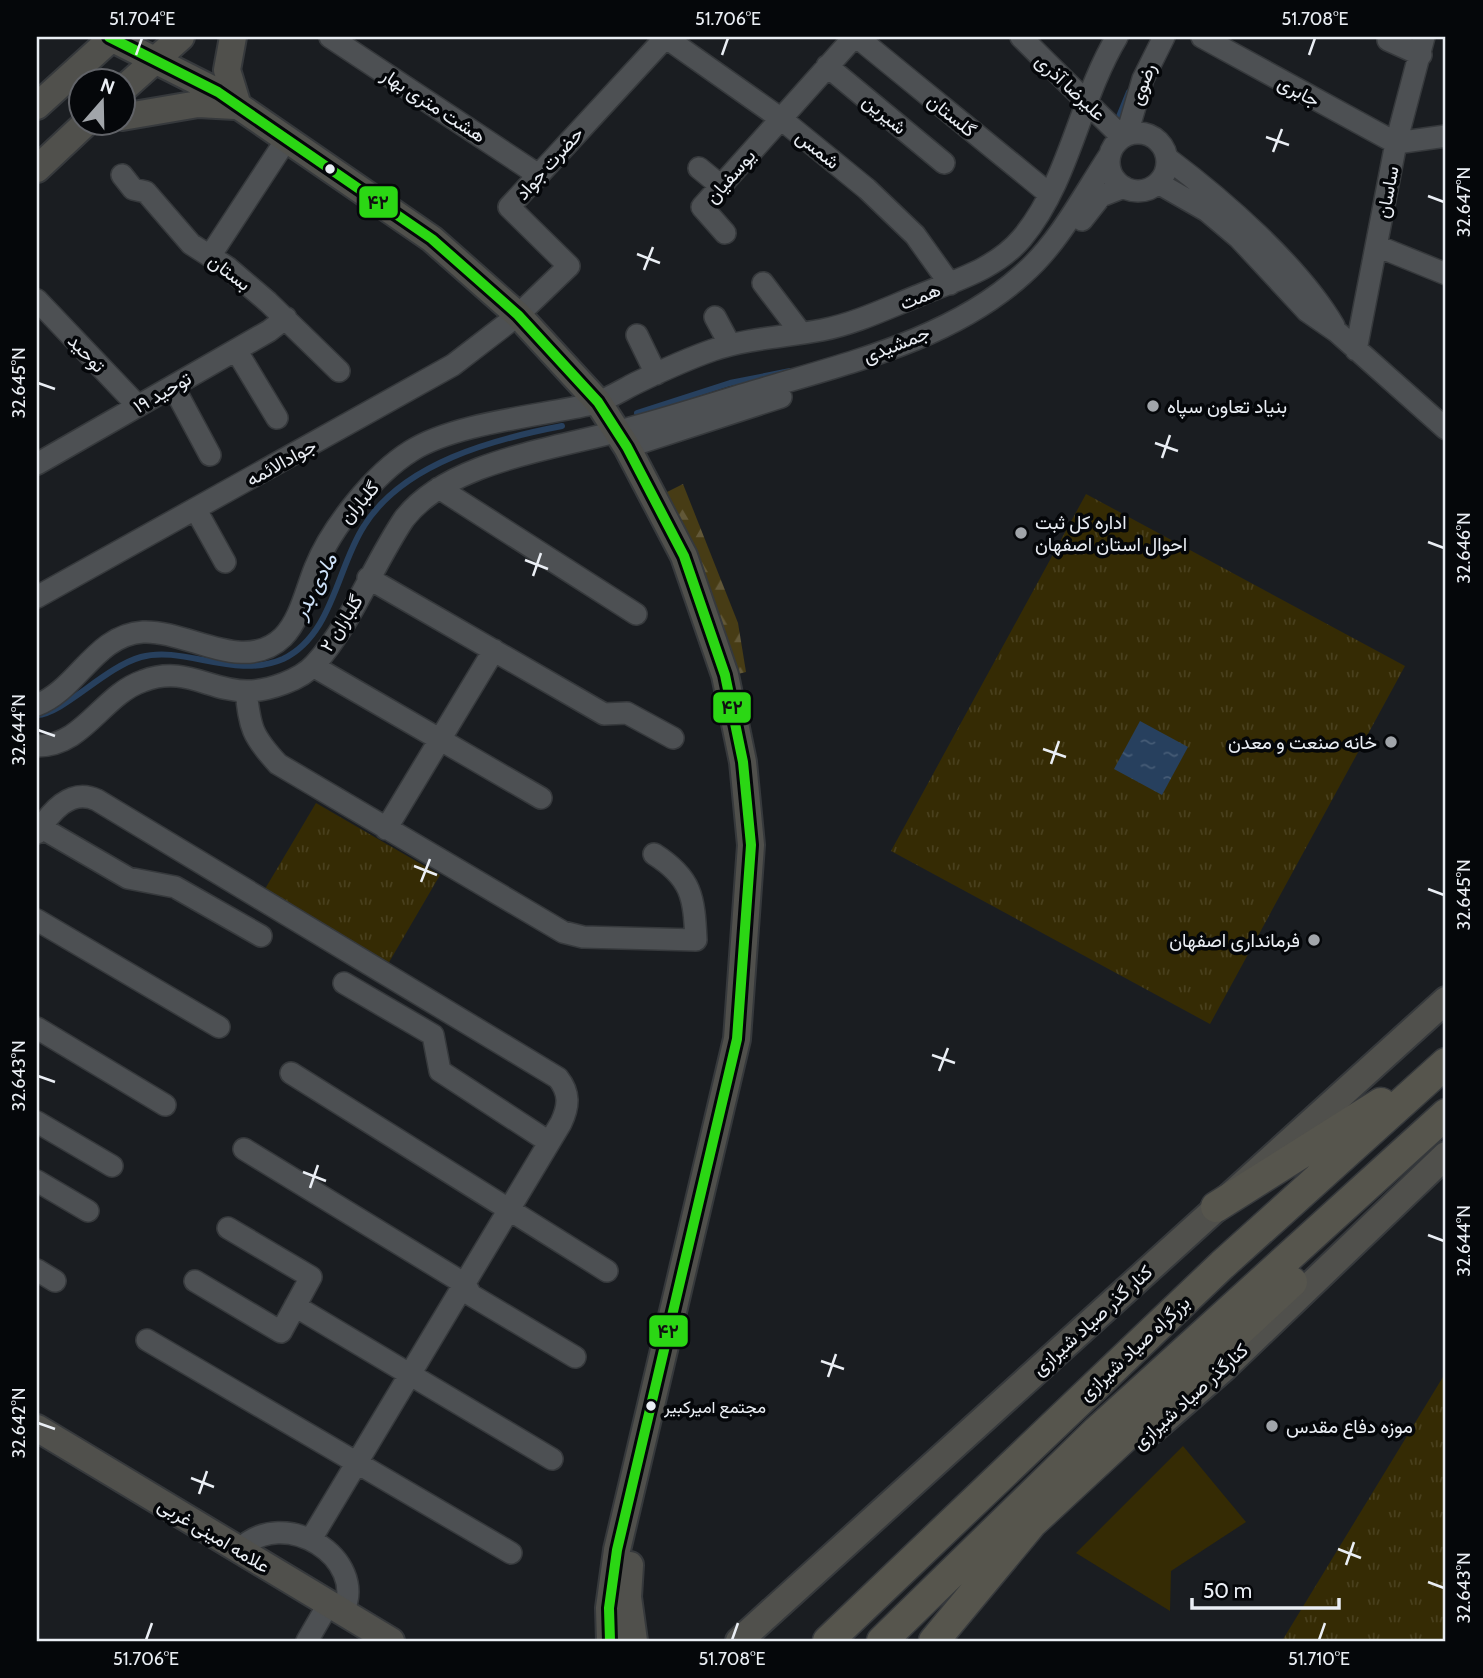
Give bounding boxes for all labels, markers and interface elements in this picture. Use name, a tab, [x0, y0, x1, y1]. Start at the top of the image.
text: 51.704°E	[109, 8, 175, 30]
text: 51.706°E	[695, 8, 761, 30]
text: 51.708°E	[1282, 8, 1348, 30]
street label: علیرضا آذری	[1031, 49, 1111, 126]
street label: رضوی	[1124, 60, 1161, 108]
street label: هشت متری بهار	[376, 63, 490, 148]
north arrow	[66, 66, 136, 136]
street label: جابری	[1274, 71, 1324, 112]
text: N	[97, 73, 118, 100]
street label: شیرین	[858, 89, 911, 139]
street label: گلستان	[923, 89, 981, 142]
street label: حضرت جواد	[511, 122, 588, 205]
street label: شمس	[791, 125, 844, 174]
street label: یوسفیان	[701, 144, 760, 208]
unlabelled marker	[323, 162, 337, 176]
street label: ساسان	[1371, 164, 1404, 220]
text: 32.647°N	[1453, 167, 1475, 237]
line badge: ۴۲	[358, 185, 399, 219]
text: ۴۲	[367, 191, 389, 214]
street label: بستان	[204, 249, 255, 296]
street label: همت	[897, 278, 944, 315]
street label: جمشیدی	[859, 321, 933, 368]
street label: توحید	[63, 330, 110, 377]
text: 32.645°N	[8, 347, 30, 419]
street label: توحید ۱۹	[129, 367, 195, 418]
place label: بنیاد تعاون سپاه	[1167, 395, 1287, 420]
marker: بنیاد تعاون سپاه	[1145, 398, 1161, 414]
street label: جوادالائمه	[242, 434, 320, 491]
street label: گلباران	[335, 476, 384, 528]
place label: اداره کل ثبت احوال استان اصفهان	[1035, 511, 1187, 556]
text: 32.646°N	[1453, 512, 1475, 584]
marker: اداره کل ثبت احوال استان اصفهان	[1013, 525, 1029, 541]
water label: مادی بدر	[286, 548, 343, 625]
street label: گلباران ۲	[315, 591, 368, 656]
line badge: ۴۲	[712, 691, 752, 724]
text: 32.644°N	[8, 694, 30, 766]
text: ۴۲	[721, 696, 743, 719]
place label: خانه صنعت و معدن	[1228, 731, 1377, 754]
marker: خانه صنعت و معدن	[1383, 734, 1399, 750]
text: 32.645°N	[1453, 859, 1475, 931]
place label: فرمانداری اصفهان	[1169, 929, 1300, 952]
marker: فرمانداری اصفهان	[1306, 932, 1322, 948]
text: 32.643°N	[8, 1040, 30, 1112]
text: 32.644°N	[1453, 1205, 1475, 1277]
street label: کنار گذر صیاد شیرازی	[1027, 1260, 1157, 1380]
street label: بزرگراه صیاد شیرازی	[1074, 1291, 1195, 1406]
line badge: ۴۲	[648, 1314, 689, 1348]
text: ۴۲	[657, 1320, 679, 1343]
street label: کنارگذر صیاد شیرازی	[1128, 1338, 1253, 1454]
text: 32.642°N	[8, 1388, 30, 1458]
place label: مجتمع امیرکبیر	[663, 1397, 766, 1419]
marker: مجتمع امیرکبیر	[644, 1399, 658, 1413]
place label: موزه دفاع مقدس	[1286, 1415, 1413, 1439]
marker: موزه دفاع مقدس	[1264, 1418, 1280, 1434]
street label: علامه امینی غربی	[154, 1493, 274, 1578]
text: 32.643°N	[1453, 1552, 1475, 1624]
scale bar	[1192, 1566, 1340, 1610]
text: 50 m	[1203, 1578, 1252, 1603]
text: 51.706°E	[113, 1648, 179, 1670]
text: 51.708°E	[699, 1648, 765, 1670]
text: 51.710°E	[1288, 1648, 1350, 1670]

